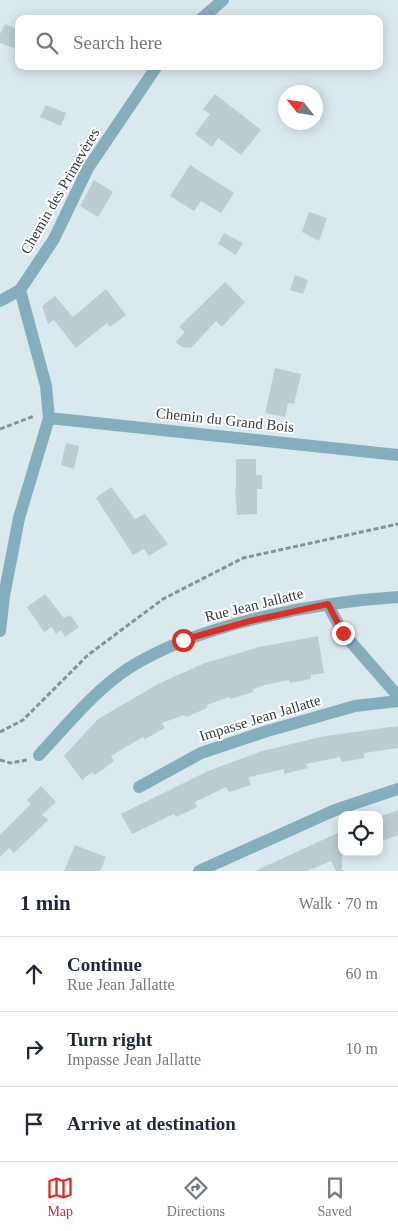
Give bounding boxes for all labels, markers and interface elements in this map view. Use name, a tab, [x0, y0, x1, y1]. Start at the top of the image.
search box	[15, 15, 383, 70]
icon: search	[33, 29, 61, 57]
text: Search here	[73, 32, 162, 53]
north arrow	[278, 85, 323, 130]
street label: Chemin des Primevères	[17, 125, 103, 257]
street label: Chemin du Grand Bois	[155, 405, 295, 435]
street label: Rue Jean Jallatte	[203, 585, 305, 625]
route end	[332, 622, 355, 645]
route start	[172, 629, 195, 652]
street label: Impasse Jean Jallatte	[198, 692, 323, 744]
map controls	[338, 811, 383, 856]
button: locate	[338, 811, 383, 856]
text: 1 min	[20, 891, 71, 915]
text: Walk · 70 m	[299, 895, 378, 912]
text: Continue	[67, 954, 142, 975]
icon: ahead	[20, 960, 48, 988]
text: 60 m	[346, 965, 378, 982]
text: Rue Jean Jallatte	[67, 976, 175, 993]
text: Turn right	[67, 1029, 152, 1050]
icon: right	[20, 1035, 48, 1063]
text: 10 m	[346, 1040, 378, 1057]
text: Impasse Jean Jallatte	[67, 1051, 201, 1068]
icon: arrive	[20, 1110, 48, 1138]
text: Arrive at destination	[67, 1113, 236, 1134]
tab: Map	[46, 1174, 74, 1220]
tab: Directions	[167, 1174, 225, 1220]
tab: Saved	[318, 1174, 352, 1220]

